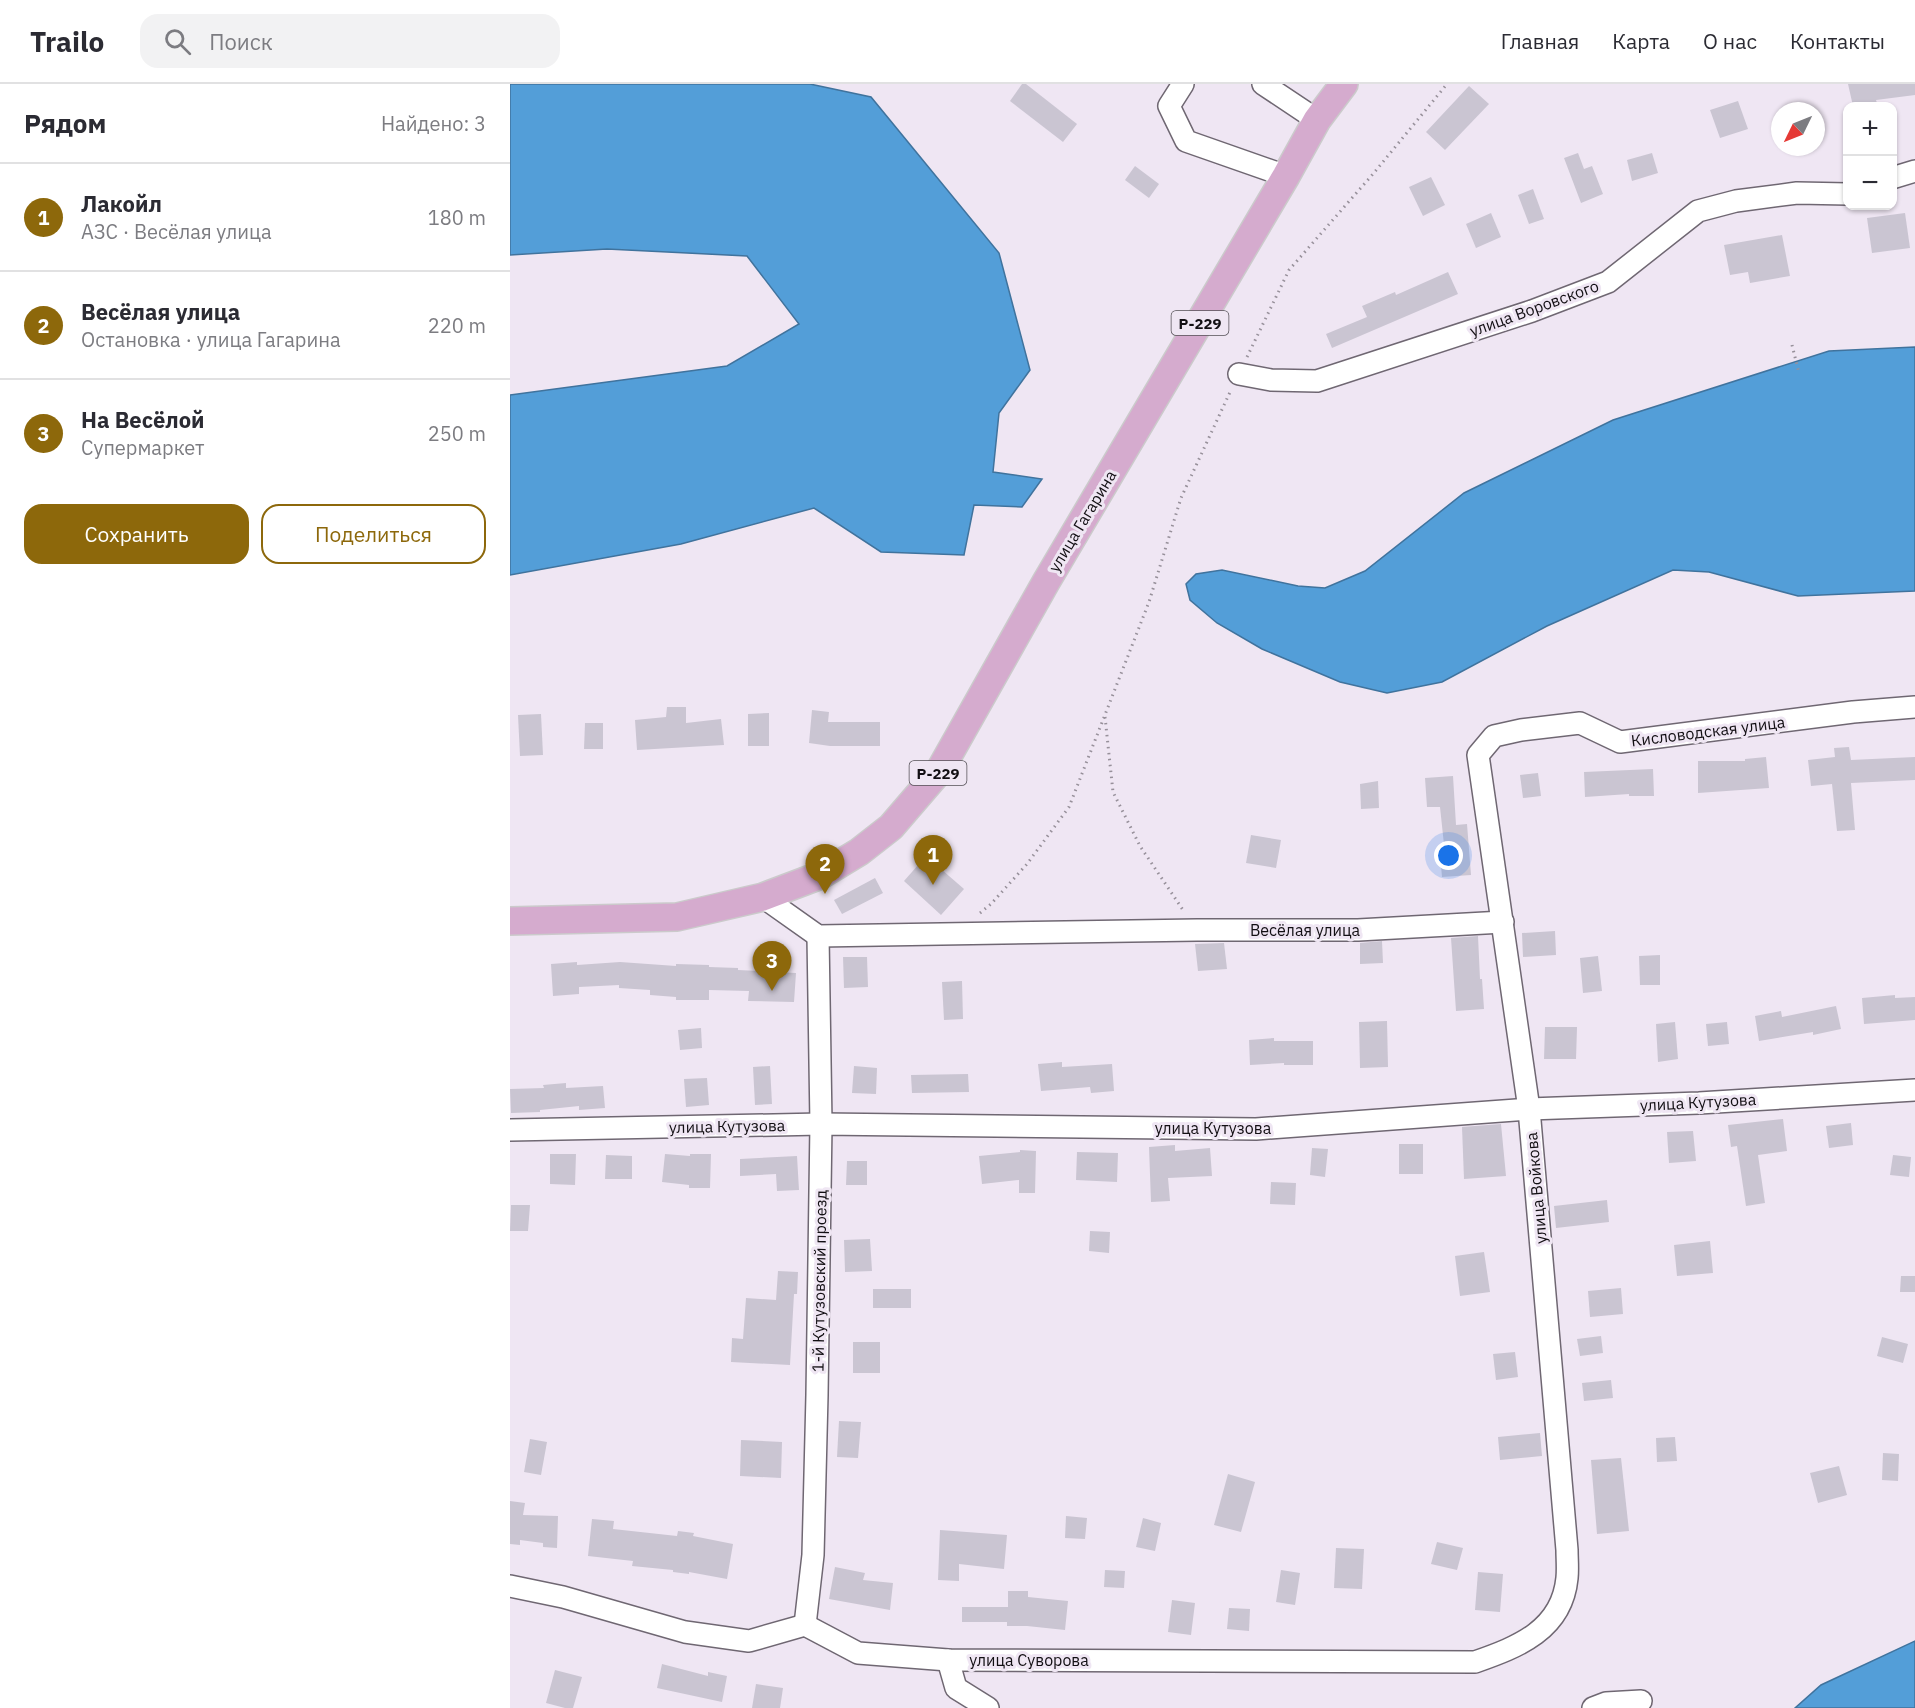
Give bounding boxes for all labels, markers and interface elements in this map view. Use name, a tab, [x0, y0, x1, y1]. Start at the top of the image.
search box	[140, 14, 560, 68]
text: Trailo	[30, 23, 104, 60]
icon: search	[161, 25, 194, 58]
text: Поиск	[209, 27, 273, 56]
text: Главная	[1501, 27, 1579, 55]
text: Карта	[1612, 27, 1670, 55]
text: О нас	[1703, 27, 1757, 55]
text: Контакты	[1790, 27, 1885, 55]
north arrow	[1771, 102, 1825, 156]
map controls	[1843, 102, 1897, 210]
button: +	[1843, 102, 1897, 156]
text: Рядом	[24, 106, 106, 140]
text: Найдено: 3	[381, 110, 486, 137]
button: −	[1843, 156, 1897, 210]
text: Лакойл	[81, 189, 162, 218]
text: 1	[38, 204, 50, 231]
text: 180 m	[428, 204, 486, 231]
text: АЗС · Весёлая улица	[81, 218, 272, 245]
street label: улица Воровского	[1467, 275, 1601, 341]
text: Весёлая улица	[81, 297, 240, 326]
road number: Р-229	[1172, 311, 1228, 335]
text: 2	[38, 312, 50, 339]
text: 220 m	[428, 312, 486, 339]
text: Остановка · улица Гагарина	[81, 326, 341, 353]
text: На Весёлой	[81, 405, 205, 434]
text: 3	[38, 420, 50, 447]
text: 250 m	[428, 420, 486, 447]
text: Супермаркет	[81, 434, 204, 461]
street label: улица Гагарина	[1044, 466, 1120, 576]
button: Сохранить	[24, 504, 249, 564]
button: Поделиться	[261, 504, 486, 564]
street label: Кисловодская улица	[1630, 712, 1787, 750]
road number: Р-229	[910, 761, 966, 785]
pin: 1	[914, 836, 952, 885]
your location	[1434, 841, 1463, 870]
pin: 2	[806, 844, 844, 894]
street label: Весёлая улица	[1250, 920, 1361, 940]
pin: 3	[752, 942, 792, 991]
street label: улица Кутузова	[1639, 1089, 1757, 1115]
street label: улица Кутузова	[669, 1115, 786, 1137]
street label: улица Кутузова	[1155, 1118, 1272, 1138]
street label: улица Войкова	[1521, 1131, 1551, 1245]
street label: 1-й Кутузовский проезд	[807, 1189, 831, 1372]
street label: улица Суворова	[969, 1650, 1089, 1670]

